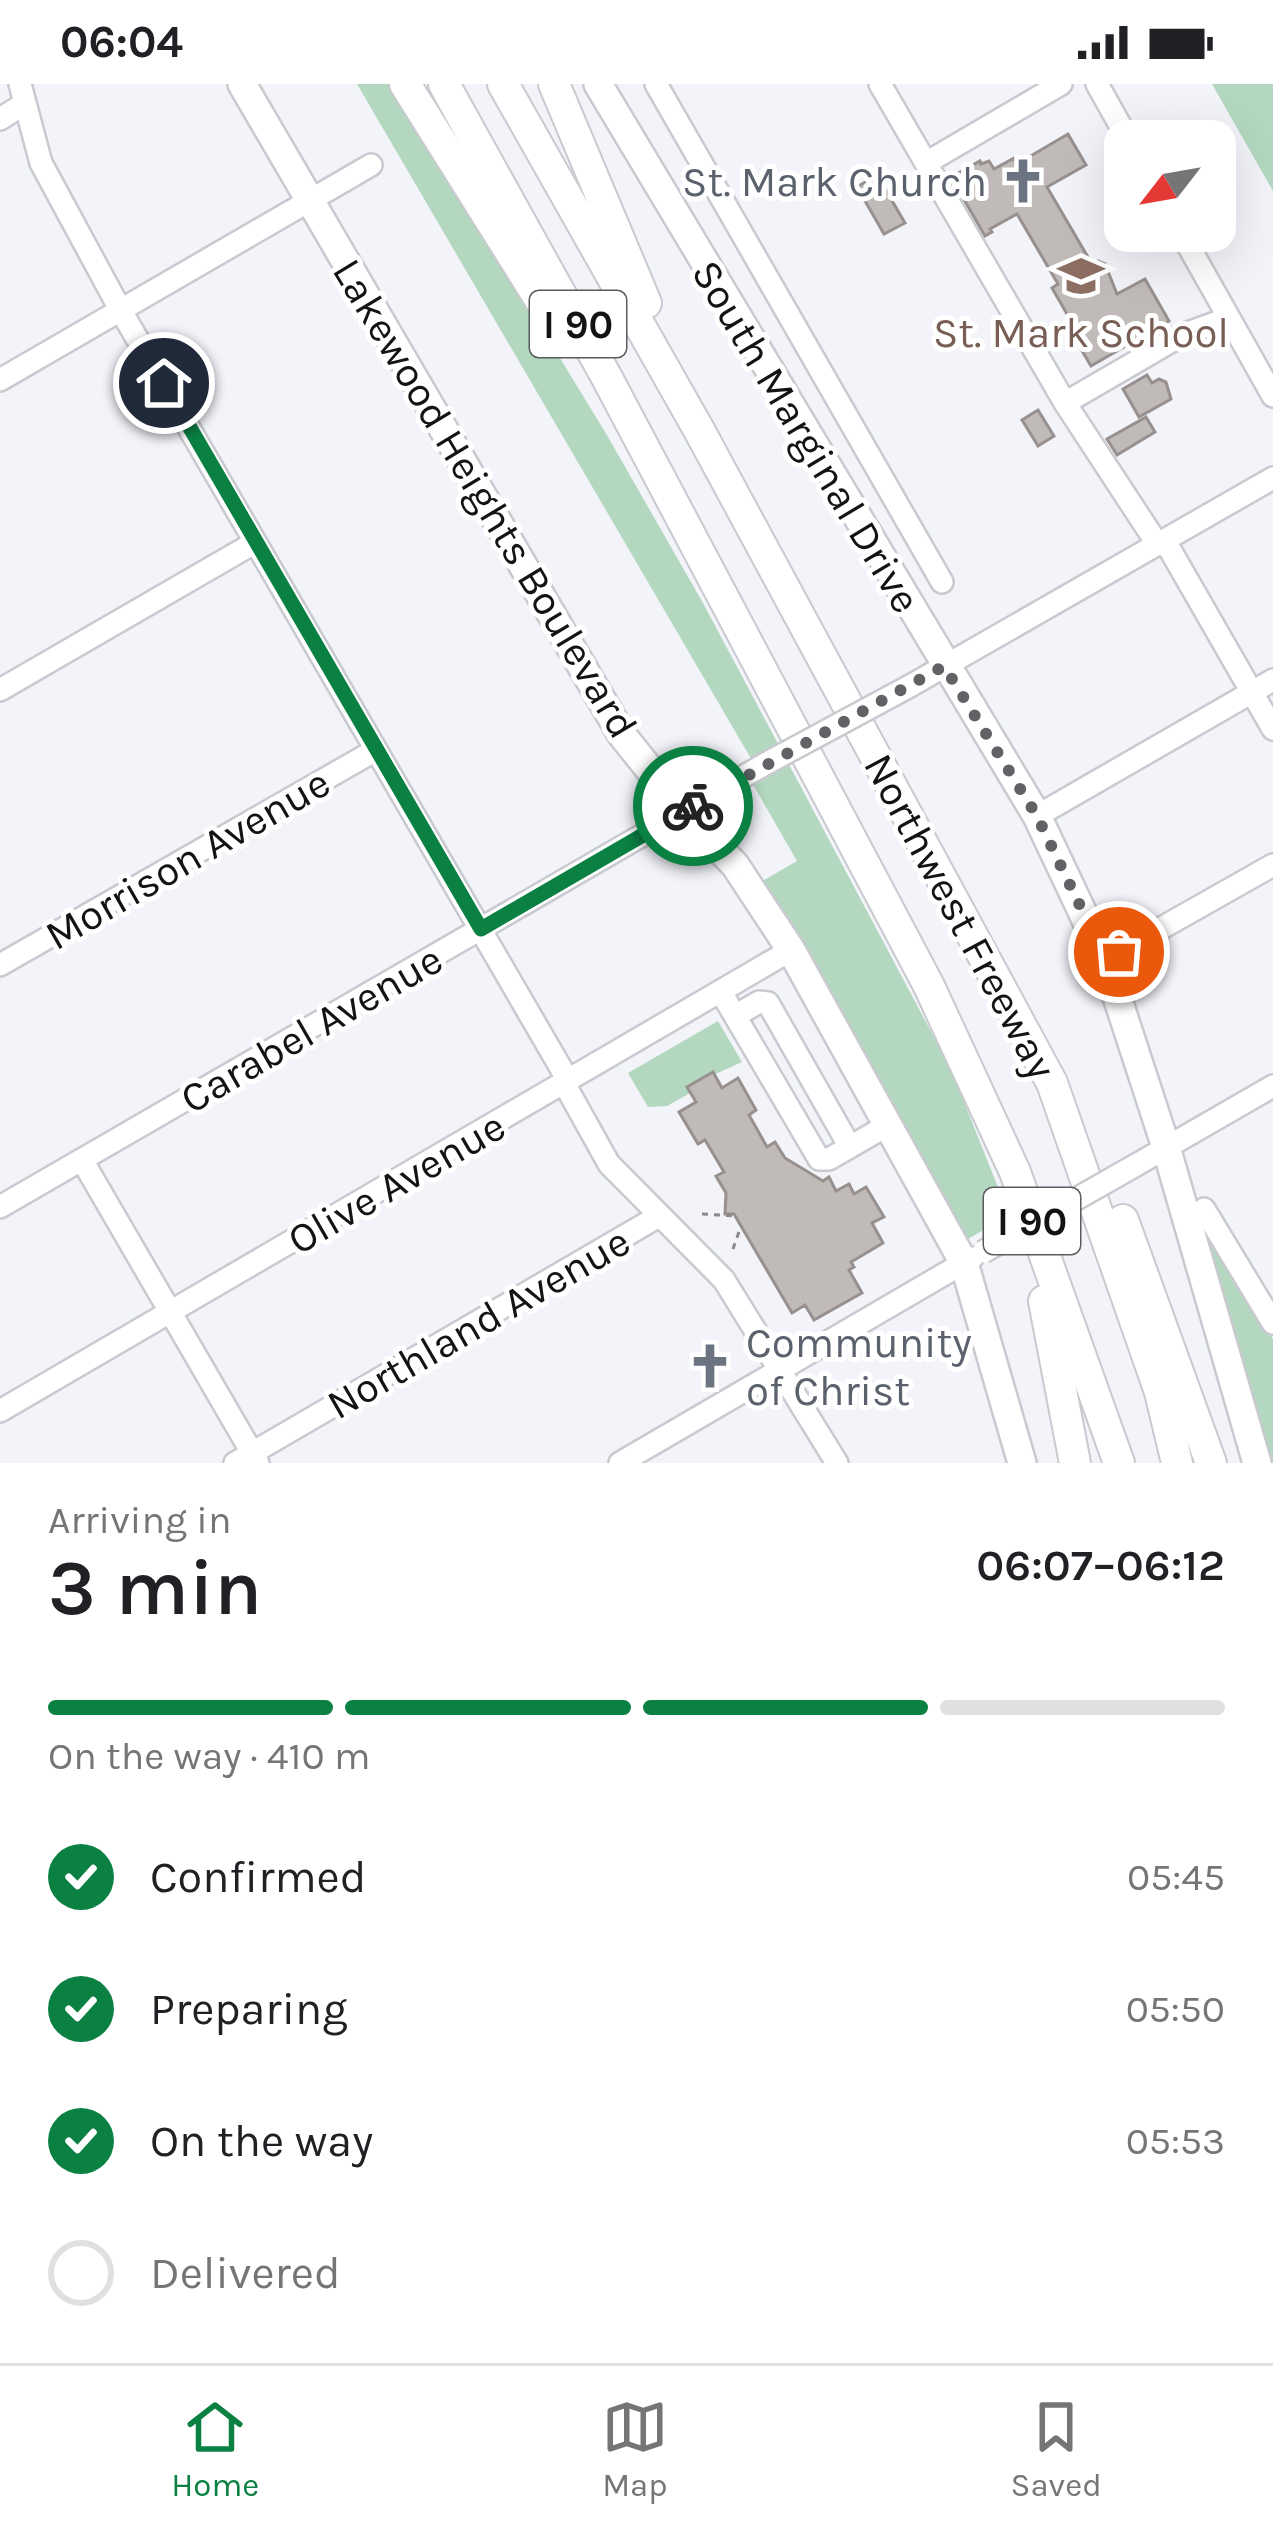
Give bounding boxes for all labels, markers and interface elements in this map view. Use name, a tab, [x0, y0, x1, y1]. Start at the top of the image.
text: 06:04	[60, 16, 183, 68]
north arrow	[1104, 120, 1236, 252]
map controls	[1104, 120, 1236, 252]
church icon: St. Mark Church	[998, 156, 1048, 206]
place label: St. Mark Church	[682, 157, 987, 207]
street label: Lakewood Heights Boulevard	[322, 250, 648, 747]
street label: South Marginal Drive	[681, 251, 931, 622]
school or university icon: St. Mark School	[1056, 251, 1106, 301]
road number: I 90	[530, 291, 626, 357]
place label: St. Mark School	[933, 308, 1229, 358]
pin	[113, 332, 215, 434]
icon: home	[131, 350, 197, 416]
street label: Northwest Freeway	[853, 745, 1067, 1088]
courier	[633, 746, 753, 866]
street label: Morrison Avenue	[36, 757, 339, 961]
icon: bike	[660, 773, 726, 839]
pin	[1068, 901, 1170, 1003]
icon: bag	[1086, 919, 1152, 985]
street label: Carabel Avenue	[172, 934, 451, 1124]
street label: Olive Avenue	[279, 1101, 514, 1265]
road number: I 90	[984, 1188, 1080, 1254]
street label: Northland Avenue	[318, 1216, 639, 1430]
place label: Community of Christ	[746, 1318, 972, 1416]
church icon: Community of Christ	[685, 1341, 735, 1391]
text: Arriving in	[48, 1497, 231, 1543]
text: 06:07–06:12	[976, 1539, 1225, 1591]
text: 3 min	[48, 1542, 262, 1634]
text: On the way · 410 m	[48, 1733, 370, 1779]
icon: check	[48, 1844, 114, 1910]
text: Confirmed	[150, 1851, 366, 1903]
text: 05:45	[1127, 1854, 1225, 1900]
icon: check	[48, 1976, 114, 2042]
text: Preparing	[150, 1983, 348, 2035]
text: 05:50	[1126, 1986, 1225, 2032]
icon: check	[48, 2108, 114, 2174]
text: On the way	[150, 2115, 373, 2167]
text: 05:53	[1126, 2118, 1225, 2164]
text: Delivered	[150, 2247, 341, 2299]
tab: Home	[171, 2394, 259, 2504]
tab: Map	[602, 2394, 668, 2504]
tab: Saved	[1010, 2394, 1102, 2504]

